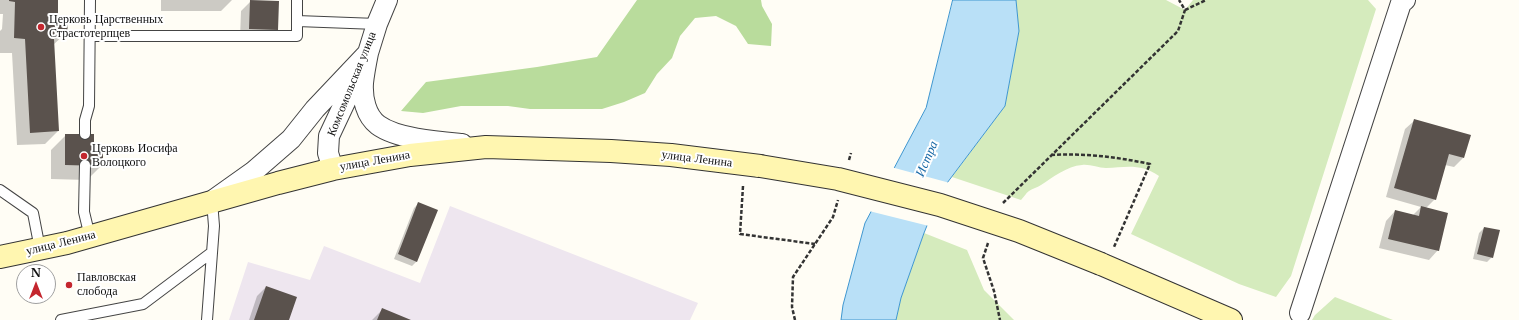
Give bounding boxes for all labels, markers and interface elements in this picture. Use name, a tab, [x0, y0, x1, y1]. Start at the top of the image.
place label: Церковь Царственных Страстотерпцев	[49, 13, 163, 41]
marker: Церковь Царственных Страстотерпцев	[36, 22, 46, 32]
street label: Комсомольская улица	[324, 30, 380, 138]
water label: Истра	[912, 139, 942, 179]
place label: Церковь Иосифа Волоцкого	[92, 142, 178, 170]
street label: улица Ленина	[339, 148, 411, 174]
street label: улица Ленина	[661, 148, 733, 170]
marker: Церковь Иосифа Волоцкого	[79, 151, 89, 161]
street label: улица Ленина	[25, 227, 97, 259]
north arrow	[16, 264, 56, 304]
text: N	[31, 266, 41, 280]
place label: Павловская слобода	[77, 271, 136, 299]
marker: Павловская слобода	[64, 280, 74, 290]

